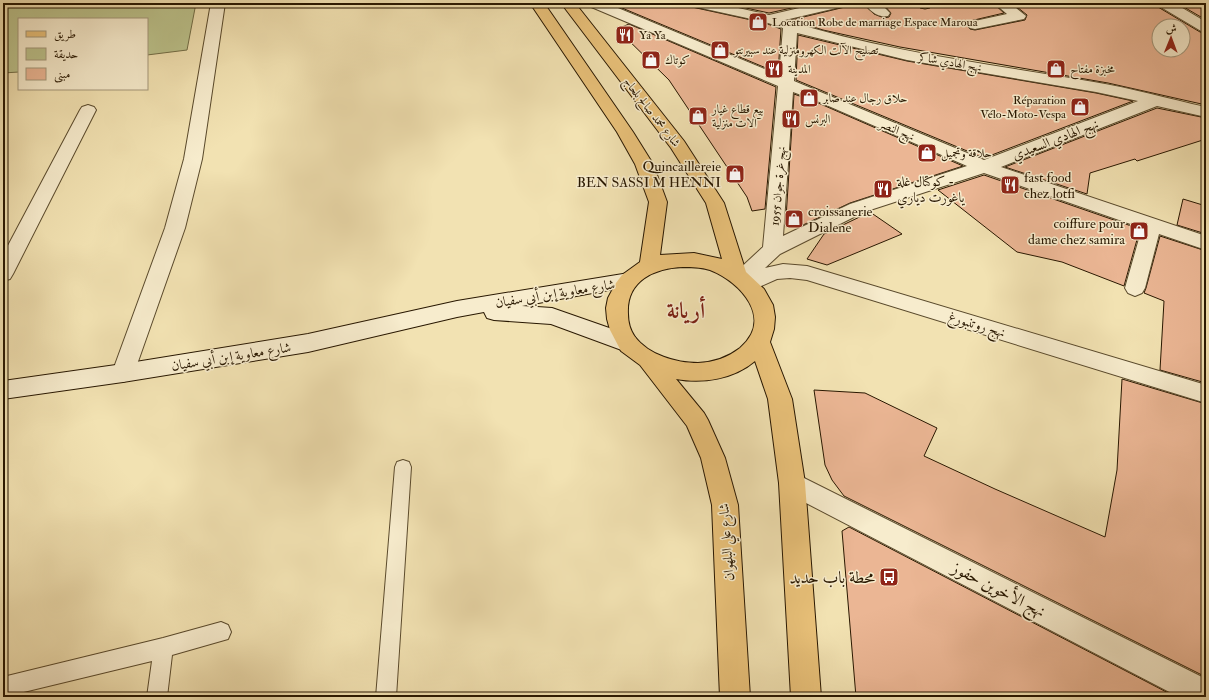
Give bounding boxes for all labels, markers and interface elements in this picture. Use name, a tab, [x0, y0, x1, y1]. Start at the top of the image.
shop icon: Location Robe de marriage Espace Maroua	[747, 11, 769, 33]
place label: Location Robe de marriage Espace Maroua	[772, 15, 979, 30]
legend	[18, 18, 148, 90]
north arrow	[1151, 18, 1191, 58]
text: ش	[1166, 22, 1177, 35]
restaurant icon: Ya Ya	[614, 24, 636, 46]
text: طريق	[54, 27, 76, 42]
place label: Ya Ya	[639, 28, 667, 43]
shop icon: تصليح الآلت الكهرومنزلية عند سبيرنتو	[709, 39, 731, 61]
place label: تصليح الآلت الكهرومنزلية عند سبيرنتو	[733, 42, 879, 61]
text: حديقة	[54, 47, 78, 62]
shop icon: كوتاك	[640, 49, 662, 71]
street label: نهج الهادي شاكر	[914, 49, 983, 78]
place label: كوتاك	[665, 53, 690, 68]
restaurant icon: المدينة	[763, 58, 785, 80]
shop icon: مخبزة مفتاح	[1045, 58, 1067, 80]
place label: المدينة	[788, 62, 811, 77]
place label: مخبزة مفتاح	[1070, 62, 1115, 80]
text: مبنى	[54, 67, 70, 83]
street label: شارع محمد صالح بلحاج	[617, 75, 683, 152]
shop icon: حلاق رجال عند صابر	[798, 87, 820, 109]
place label: حلاق رجال عند صابر	[821, 91, 908, 106]
place label: Réparation Vélo-Moto-Vespa	[980, 93, 1067, 122]
shop icon: Réparation Vélo-Moto-Vespa	[1069, 96, 1091, 118]
place label: بيع قطاع غيار الات منزلية	[711, 102, 764, 131]
shop icon: بيع قطاع غيار الات منزلية	[687, 105, 709, 127]
restaurant icon: البرنس	[780, 108, 802, 130]
place label: البرنس	[805, 112, 831, 128]
street label: نهج الهادي السعيدي	[1010, 115, 1102, 167]
street label: نهج النصر	[874, 116, 917, 147]
shop icon: حلاقة وتجميل	[916, 142, 938, 164]
street label: 1955 نهج غرة جوان	[768, 146, 792, 227]
place label: حلاقة وتجميل	[941, 146, 992, 162]
place label: Quincaillereie BEN SASSI M HENNI	[577, 158, 721, 191]
shop icon: Quincaillereie BEN SASSI M HENNI	[724, 163, 746, 185]
place label: fast food chez lotfi	[1024, 169, 1075, 202]
place label: كوكتال غلة - ياغورت دياري	[896, 173, 966, 209]
restaurant icon: fast food chez lotfi	[999, 174, 1021, 196]
restaurant icon: كوكتال غلة - ياغورت دياري	[872, 178, 894, 200]
place label: croissanerie Dialene	[808, 203, 873, 236]
shop icon: croissanerie Dialene	[783, 208, 805, 230]
place label: coiffure pour dame chez samira	[1028, 215, 1126, 248]
shop icon: coiffure pour dame chez samira	[1128, 220, 1150, 242]
street label: شارع معاوية إبن أبي سفيان	[494, 274, 617, 314]
district label: أريانة	[667, 295, 706, 325]
street label: نهج روتنبورغ	[945, 308, 1007, 345]
street label: شارع معاوية إبن أبي سفيان	[170, 337, 293, 377]
street label: شارع علي البلهوان	[715, 502, 742, 581]
street label: نهج الأخوين حفوز	[944, 555, 1050, 626]
bus stop icon: محطة باب حديد	[878, 566, 900, 588]
place label: محطة باب حديد	[790, 567, 876, 588]

